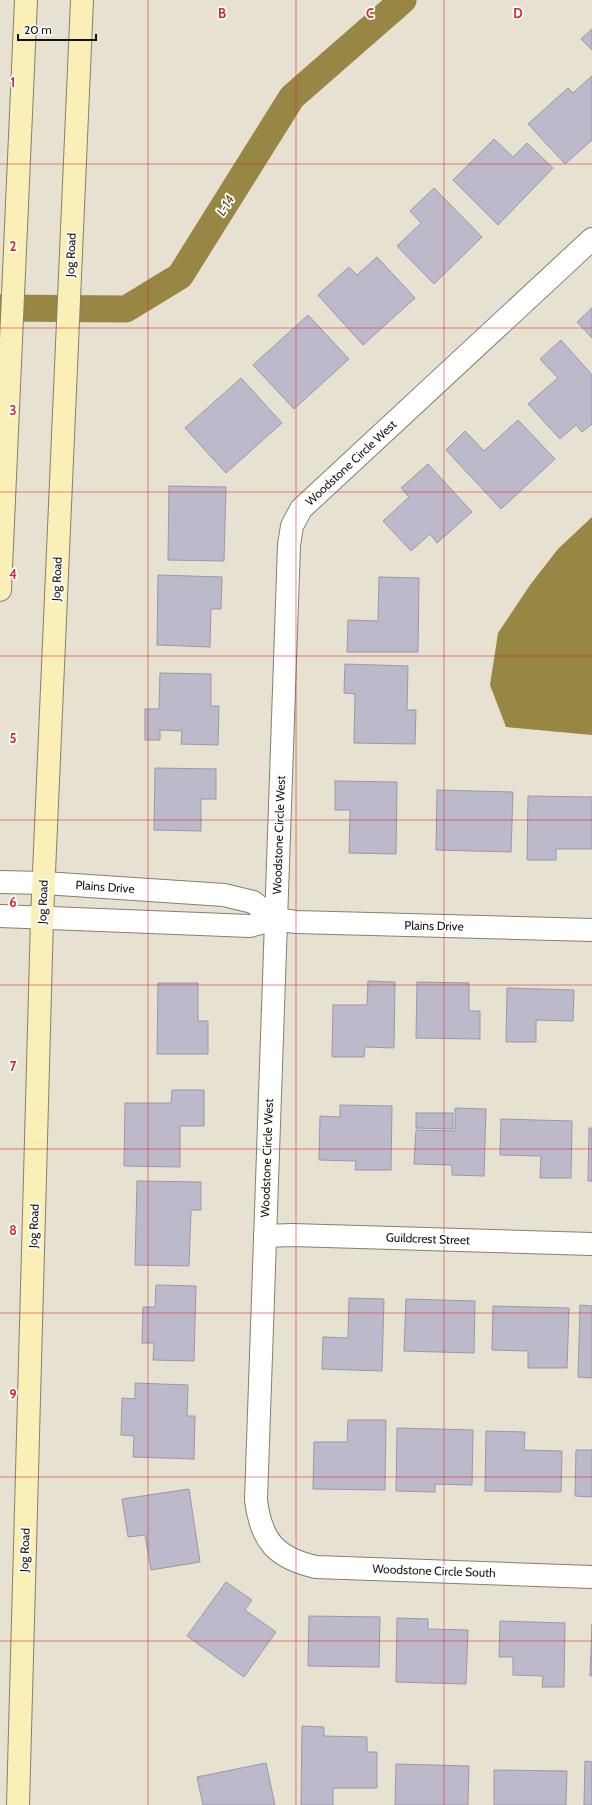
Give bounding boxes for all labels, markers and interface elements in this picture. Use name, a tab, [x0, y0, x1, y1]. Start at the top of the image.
text: B	[218, 5, 226, 21]
text: C	[366, 5, 374, 21]
text: D	[513, 5, 523, 21]
scale bar	[18, 16, 96, 42]
text: 20 m	[24, 22, 52, 37]
text: 1	[11, 74, 15, 90]
water label: L-14	[212, 192, 238, 218]
street label: Jog Road	[62, 233, 79, 278]
text: 2	[10, 238, 17, 254]
text: 3	[9, 402, 17, 418]
street label: Woodstone Circle West	[302, 417, 399, 509]
street label: Jog Road	[48, 557, 65, 602]
text: 4	[9, 566, 17, 582]
text: 5	[10, 730, 17, 746]
street label: Woodstone Circle West	[269, 775, 288, 895]
street label: Plains Drive	[75, 877, 135, 896]
street label: Jog Road	[34, 880, 51, 925]
text: 6	[9, 894, 17, 910]
street label: Plains Drive	[404, 917, 464, 934]
text: 7	[10, 1058, 17, 1074]
street label: Woodstone Circle West	[257, 1098, 276, 1218]
street label: Jog Road	[25, 1204, 42, 1249]
text: 8	[9, 1222, 17, 1238]
street label: Guildcrest Street	[386, 1230, 470, 1247]
text: 9	[9, 1386, 17, 1402]
street label: Jog Road	[16, 1528, 33, 1573]
street label: Woodstone Circle South	[372, 1561, 496, 1580]

